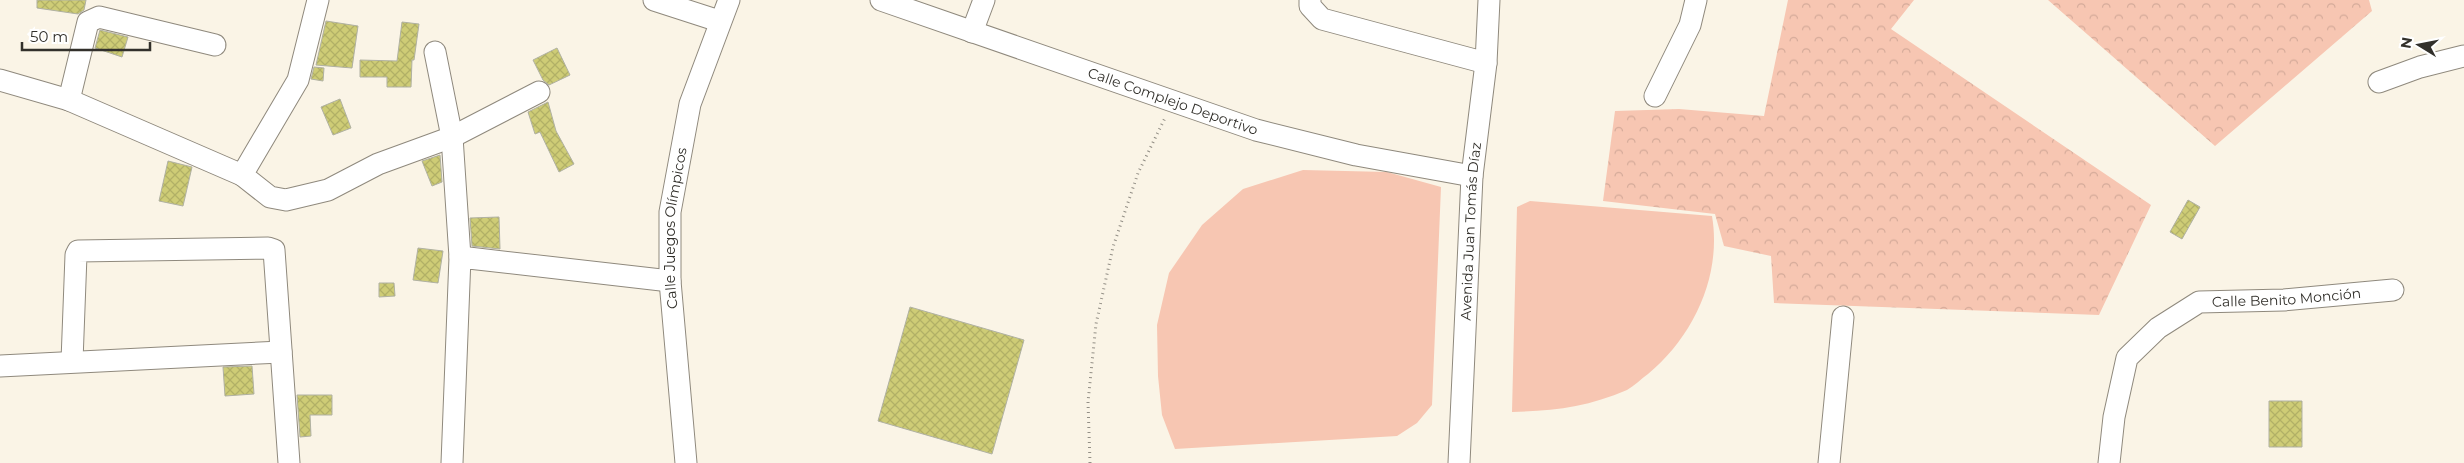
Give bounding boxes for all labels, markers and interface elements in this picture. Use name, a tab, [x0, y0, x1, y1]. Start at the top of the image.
scale bar	[22, 20, 150, 52]
north arrow	[2394, 20, 2444, 70]
text: 50 m	[30, 27, 68, 46]
text: N	[2396, 36, 2416, 50]
street label: Calle Complejo Deportivo	[1086, 63, 1261, 139]
street label: Avenida Juan Tomás Díaz	[1456, 141, 1485, 321]
street label: Calle Juegos Olímpicos	[660, 146, 691, 310]
street label: Calle Benito Monción	[2212, 284, 2362, 311]

